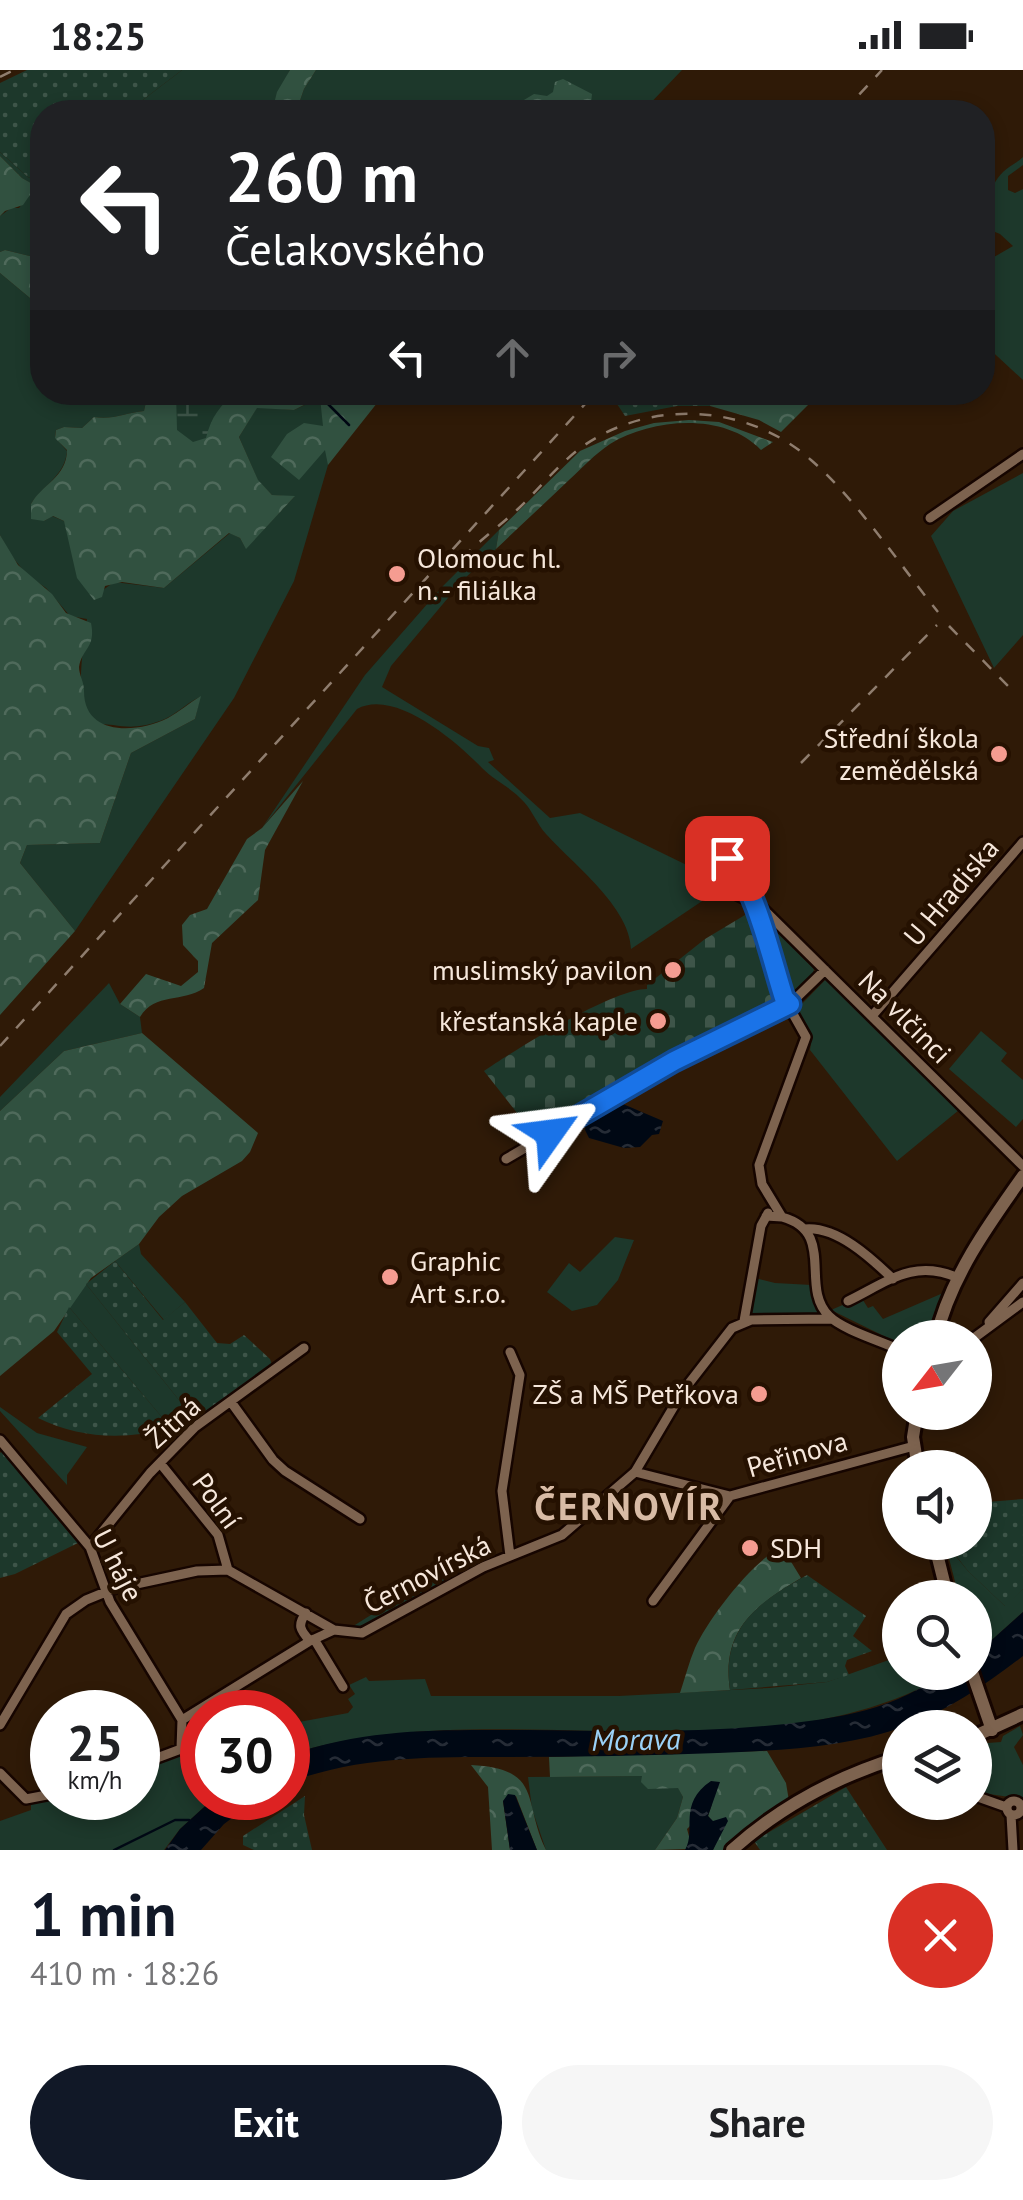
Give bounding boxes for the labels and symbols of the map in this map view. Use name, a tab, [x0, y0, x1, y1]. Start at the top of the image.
place label: Olomouc hl. n. - filiálka	[417, 539, 561, 608]
marker: Olomouc hl. n. - filiálka	[386, 563, 408, 585]
place label: Střední škola zemědělská	[824, 719, 979, 788]
marker: Střední škola zemědělská	[988, 743, 1010, 765]
pin	[685, 816, 770, 901]
street label: U Hradiska	[895, 830, 1006, 953]
place label: muslimský pavilon	[432, 951, 653, 988]
marker: muslimský pavilon	[662, 959, 684, 981]
street label: Na vlčinci	[851, 962, 960, 1071]
place label: křesťanská kaple	[439, 1002, 638, 1039]
marker: křesťanská kaple	[647, 1010, 669, 1032]
position arrow	[498, 1081, 602, 1185]
place label: Graphic Art s.r.o.	[410, 1242, 506, 1311]
marker: Graphic Art s.r.o.	[379, 1266, 401, 1288]
north arrow	[882, 1320, 992, 1430]
place label: ZŠ a MŠ Petřkova	[533, 1375, 739, 1412]
marker: ZŠ a MŠ Petřkova	[748, 1383, 770, 1405]
street label: Žitná	[137, 1387, 208, 1456]
street label: Peřinova	[742, 1422, 852, 1486]
street label: Polní	[185, 1465, 250, 1536]
district label: ČERNOVÍR	[534, 1481, 724, 1530]
street label: U háje	[85, 1522, 152, 1607]
street label: Černovírská	[357, 1526, 497, 1621]
place label: SDH	[770, 1529, 822, 1566]
marker: SDH	[739, 1537, 761, 1559]
speed limit sign: 30	[180, 1690, 310, 1820]
water label: Morava	[591, 1718, 681, 1759]

